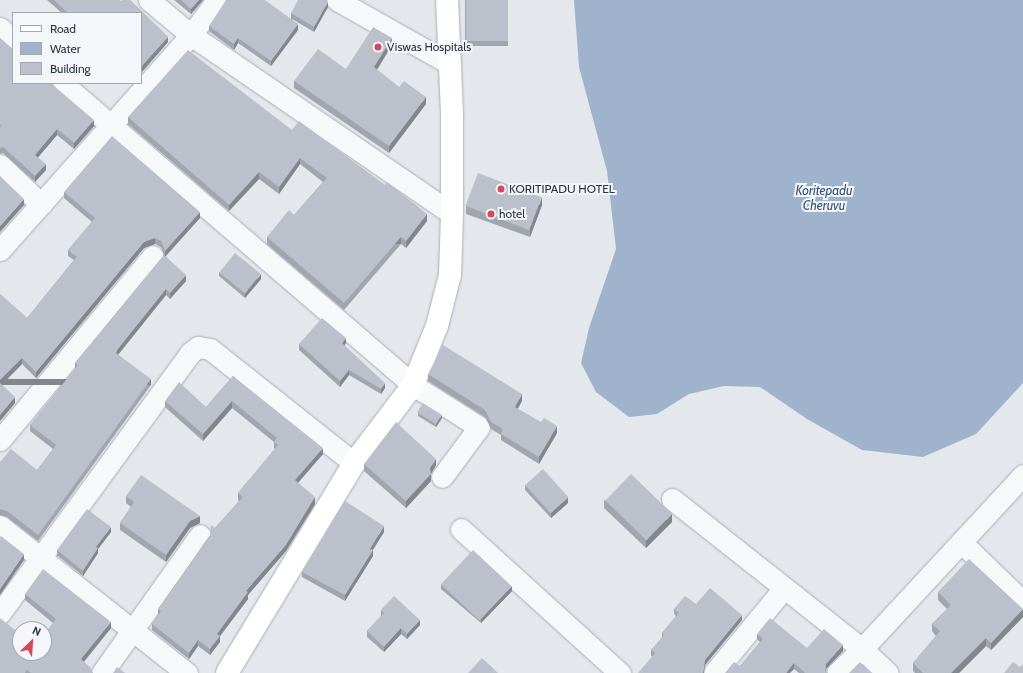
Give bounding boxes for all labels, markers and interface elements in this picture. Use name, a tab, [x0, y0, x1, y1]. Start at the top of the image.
legend	[12, 12, 142, 84]
text: Road	[50, 21, 76, 36]
place label: Viswas Hospitals	[387, 40, 471, 54]
text: Water	[50, 41, 80, 56]
marker: Viswas Hospitals	[372, 41, 384, 53]
text: Building	[50, 61, 91, 76]
place label: KORITIPADU HOTEL	[509, 182, 615, 196]
water label: Koritepadu Cheruvu	[796, 183, 852, 214]
marker: KORITIPADU HOTEL	[496, 184, 506, 194]
place label: hotel	[499, 207, 525, 221]
marker: hotel	[486, 209, 496, 219]
north arrow	[12, 621, 52, 661]
text: N	[30, 623, 43, 639]

